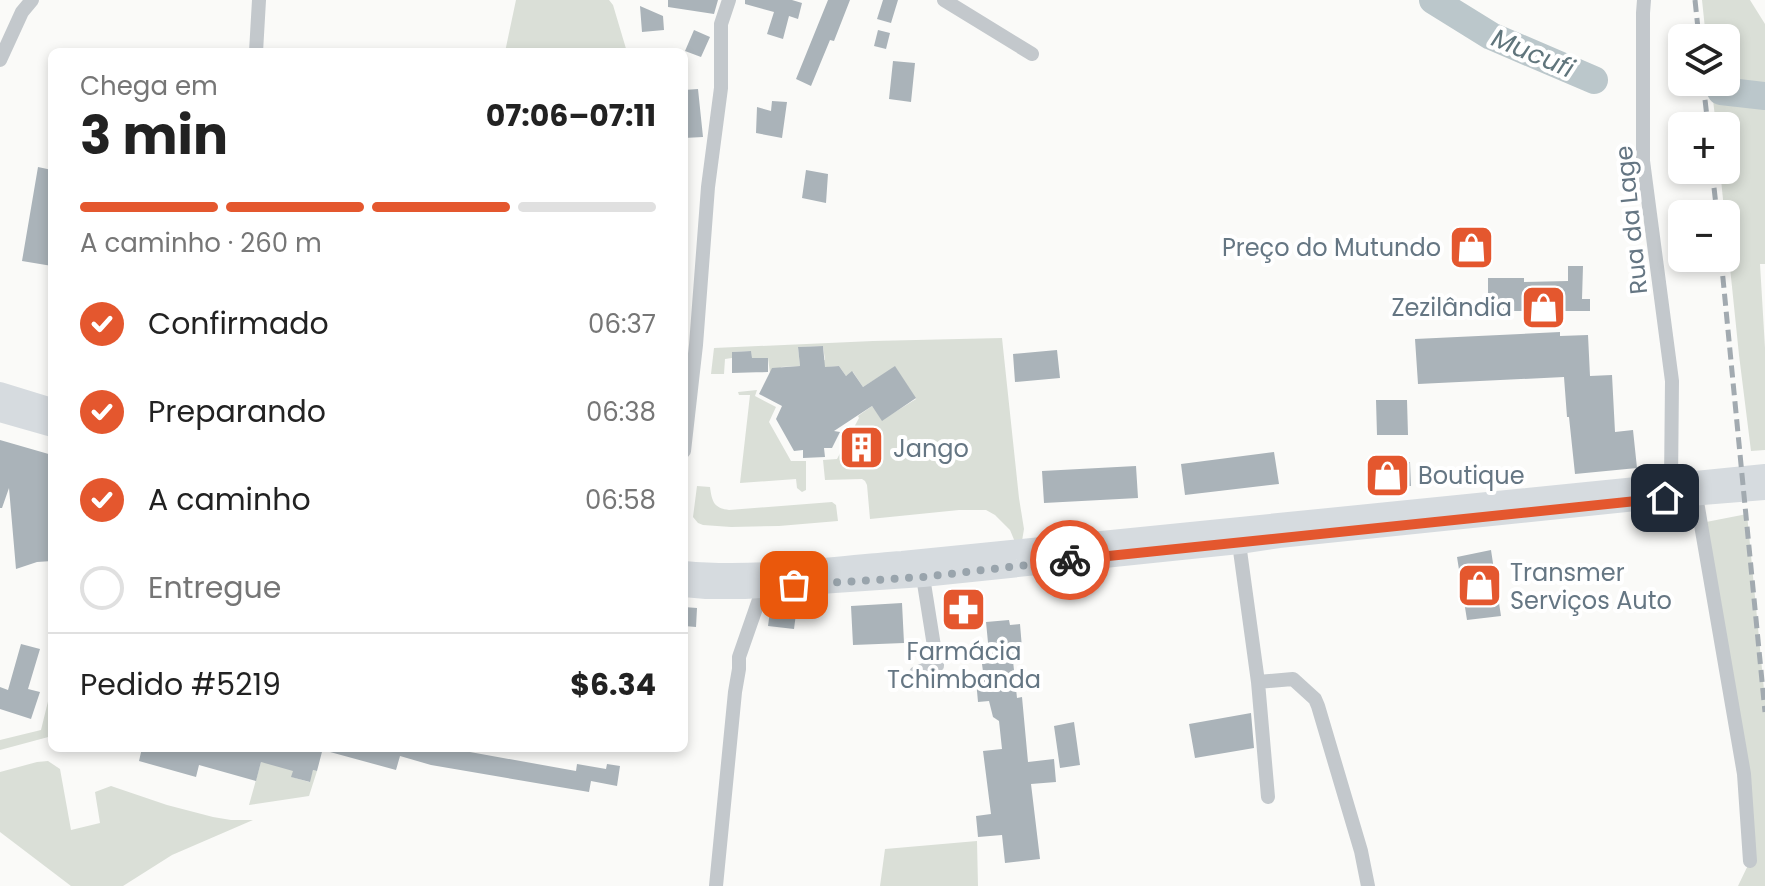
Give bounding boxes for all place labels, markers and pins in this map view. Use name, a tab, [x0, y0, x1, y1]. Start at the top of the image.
shop icon: Preço do Mutundo	[1448, 223, 1496, 271]
place label: Preço do Mutundo	[1222, 231, 1441, 264]
shop icon: Zezilândia	[1519, 283, 1567, 331]
place label: Zezilândia	[1391, 291, 1512, 324]
building icon: Jango	[838, 424, 886, 472]
place label: Jango	[893, 432, 969, 465]
shop icon: Boutique	[1363, 451, 1411, 499]
place label: Boutique	[1418, 459, 1525, 492]
pin	[1631, 464, 1699, 532]
pin	[760, 551, 828, 619]
place label: Transmer Serviços Auto	[1510, 556, 1672, 617]
shop icon: Transmer Serviços Auto	[1455, 562, 1503, 610]
pharmacy icon: Farmácia Tchimbanda	[940, 585, 988, 633]
place label: Farmácia Tchimbanda	[887, 635, 1041, 696]

